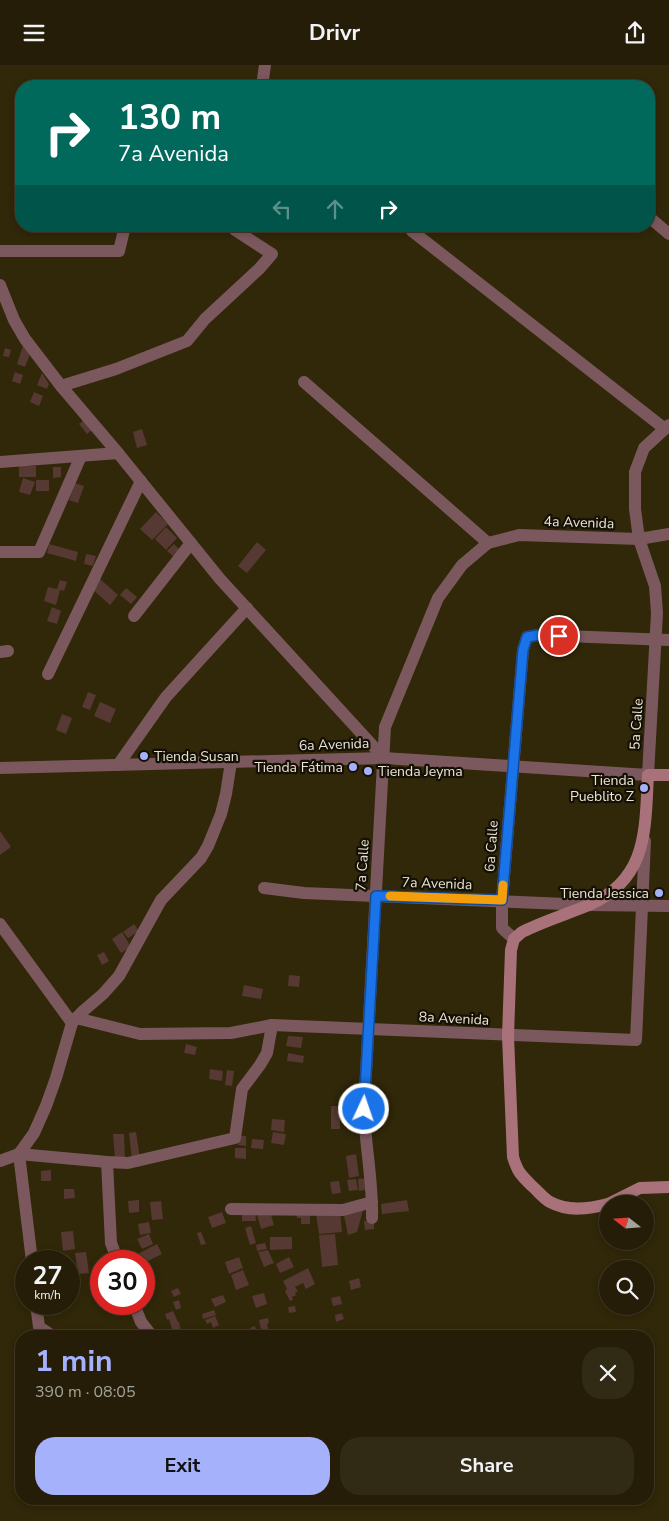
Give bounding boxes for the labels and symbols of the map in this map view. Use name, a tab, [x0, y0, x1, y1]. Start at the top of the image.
street label: 4a Avenida	[543, 512, 615, 533]
pin	[538, 615, 580, 657]
street label: 5a Calle	[625, 698, 648, 750]
street label: 6a Avenida	[298, 734, 370, 755]
place label: Tienda Susan	[154, 747, 239, 766]
marker: Tienda Susan	[138, 750, 150, 762]
place label: Tienda Fátima	[254, 758, 343, 777]
marker: Tienda Fátima	[347, 761, 359, 773]
place label: Tienda Jeyma	[378, 762, 463, 781]
marker: Tienda Jeyma	[362, 765, 374, 777]
place label: Tienda Pueblito Z	[570, 771, 634, 806]
marker: Tienda Pueblito Z	[638, 782, 650, 794]
street label: 6a Calle	[480, 820, 503, 872]
street label: 7a Calle	[351, 839, 374, 891]
street label: 7a Avenida	[401, 873, 473, 894]
place label: Tienda Jessica	[560, 884, 649, 903]
marker: Tienda Jessica	[653, 887, 665, 899]
street label: 8a Avenida	[418, 1007, 490, 1030]
position arrow	[337, 1082, 389, 1134]
north arrow	[599, 1195, 654, 1250]
speed limit sign: 30	[90, 1250, 155, 1315]

